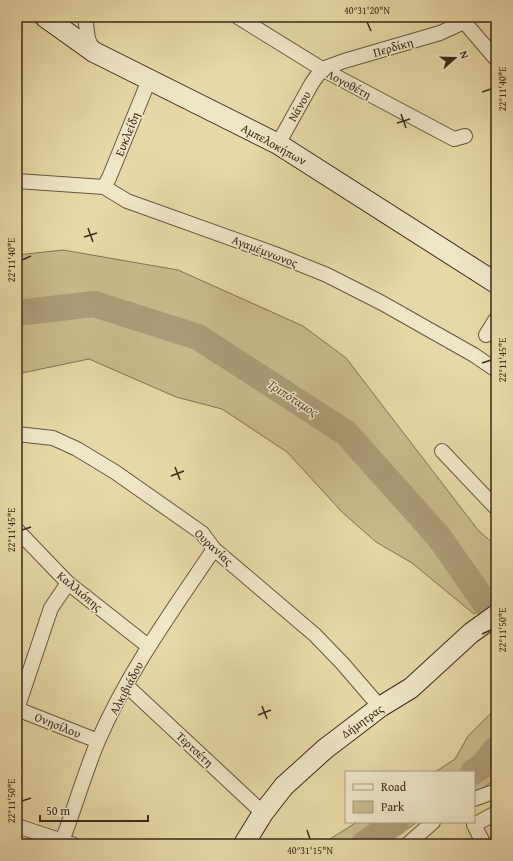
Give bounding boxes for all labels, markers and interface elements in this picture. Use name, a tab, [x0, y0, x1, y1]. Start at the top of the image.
text: 40°31'20"N	[344, 3, 390, 18]
street label: Περδίκη	[371, 33, 415, 61]
north arrow	[435, 38, 475, 78]
text: N	[456, 48, 473, 61]
street label: Λογοθέτη	[324, 65, 374, 103]
text: 22°11'40"E	[495, 67, 510, 111]
street label: Νάνου	[283, 88, 315, 124]
street label: Ευκλείδη	[110, 109, 144, 159]
street label: Αμπελοκήπων	[238, 119, 310, 169]
street label: Αγαμέμνωνος	[230, 231, 300, 271]
text: 22°11'40"E	[4, 238, 19, 282]
text: 22°11'45"E	[495, 338, 510, 382]
water label: Τριπόταμος	[264, 374, 323, 422]
text: 22°11'45"E	[4, 508, 19, 552]
street label: Ουρανίας	[191, 525, 237, 569]
street label: Καλλιόπης	[54, 567, 106, 615]
text: 22°11'50"E	[495, 608, 510, 652]
street label: Αλκιβιάδου	[105, 658, 147, 718]
street label: Δήμητρας	[337, 700, 387, 742]
street label: Ονησίλου	[32, 708, 84, 742]
street label: Τερτσέτη	[173, 727, 217, 771]
legend	[345, 771, 475, 823]
text: Road	[381, 778, 407, 795]
text: 22°11'50"E	[4, 779, 19, 823]
scale bar	[40, 797, 148, 823]
text: Park	[381, 798, 405, 815]
text: 50 m	[46, 802, 70, 819]
text: 40°31'15"N	[287, 843, 333, 858]

